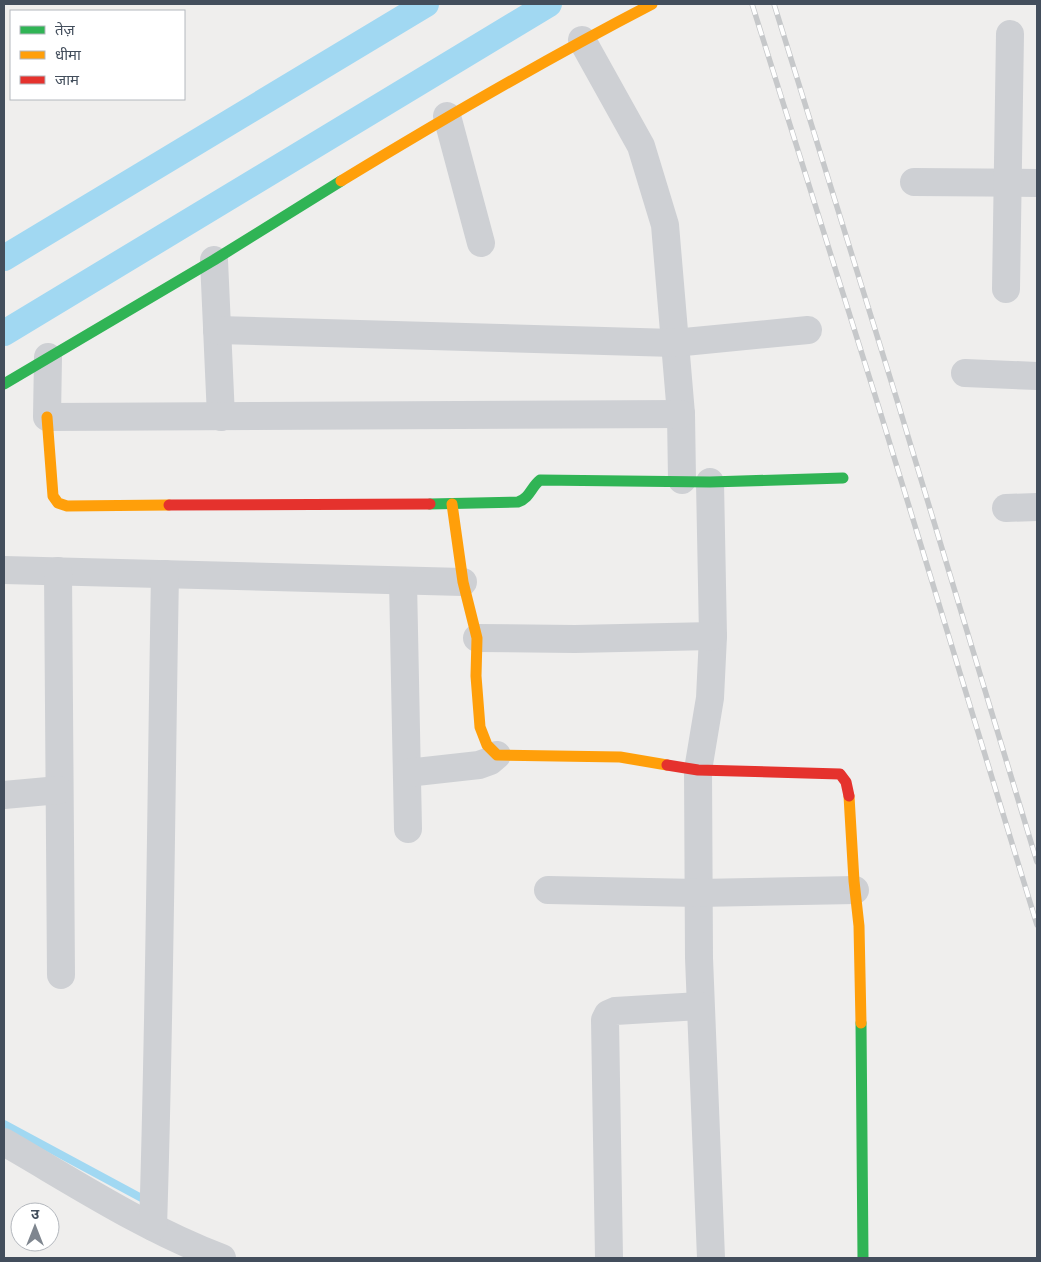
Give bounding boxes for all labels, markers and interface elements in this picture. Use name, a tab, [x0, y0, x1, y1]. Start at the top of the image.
legend	[10, 10, 185, 100]
text: तेज़	[55, 21, 76, 39]
text: धीमा	[55, 46, 82, 64]
text: जाम	[55, 71, 80, 89]
north arrow	[10, 1202, 60, 1252]
text: उ	[31, 1206, 40, 1223]

